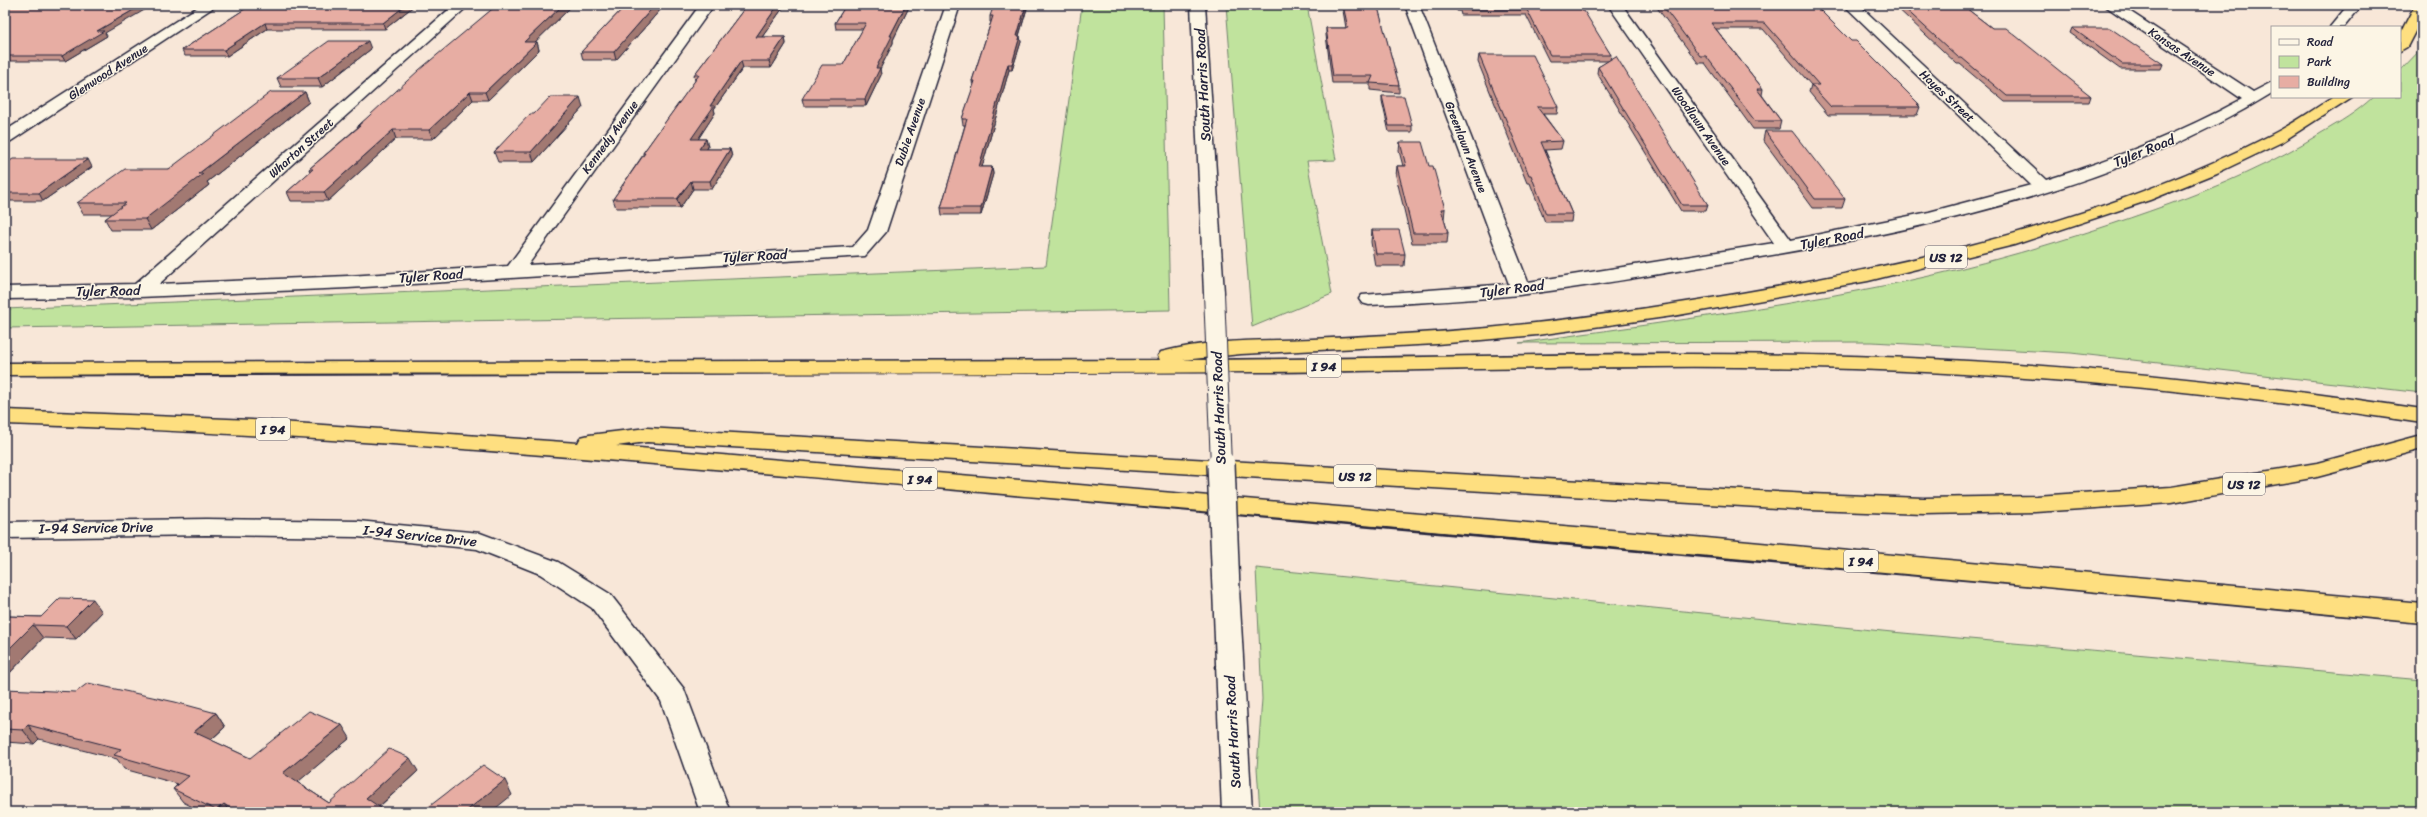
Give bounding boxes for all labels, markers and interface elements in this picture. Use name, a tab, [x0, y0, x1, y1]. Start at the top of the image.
street label: Kansas Avenue	[2144, 21, 2220, 83]
street label: South Harris Road	[1187, 26, 1218, 142]
legend	[2271, 26, 2401, 98]
text: Road	[2307, 31, 2334, 53]
street label: Glenwood Avenue	[64, 38, 153, 106]
text: Park	[2307, 51, 2332, 73]
street label: Hayes Street	[1914, 64, 1980, 128]
text: Building	[2307, 71, 2350, 93]
street label: Woodlawn Avenue	[1665, 81, 1737, 171]
street label: Dubie Avenue	[888, 95, 932, 169]
street label: Kennedy Avenue	[576, 96, 644, 178]
street label: Greenlawn Avenue	[1438, 98, 1494, 196]
street label: Wharton Street	[263, 112, 339, 184]
street label: Tyler Road	[2109, 127, 2180, 175]
street label: Tyler Road	[1798, 220, 1868, 257]
street label: Tyler Road	[722, 242, 789, 270]
road number: US 12	[1925, 246, 1967, 268]
street label: Tyler Road	[398, 261, 466, 291]
street label: Tyler Road	[1479, 272, 1547, 305]
street label: Tyler Road	[76, 278, 142, 304]
street label: South Harris Road	[1204, 350, 1233, 465]
road number: I 94	[1307, 355, 1341, 377]
road number: I 94	[256, 418, 290, 440]
road number: US 12	[1334, 465, 1376, 487]
road number: I 94	[903, 468, 937, 490]
road number: US 12	[2223, 473, 2265, 495]
street label: I-94 Service Drive	[38, 515, 153, 542]
street label: I-94 Service Drive	[361, 517, 478, 554]
road number: I 94	[1844, 550, 1878, 572]
street label: South Harris Road	[1217, 673, 1248, 789]

